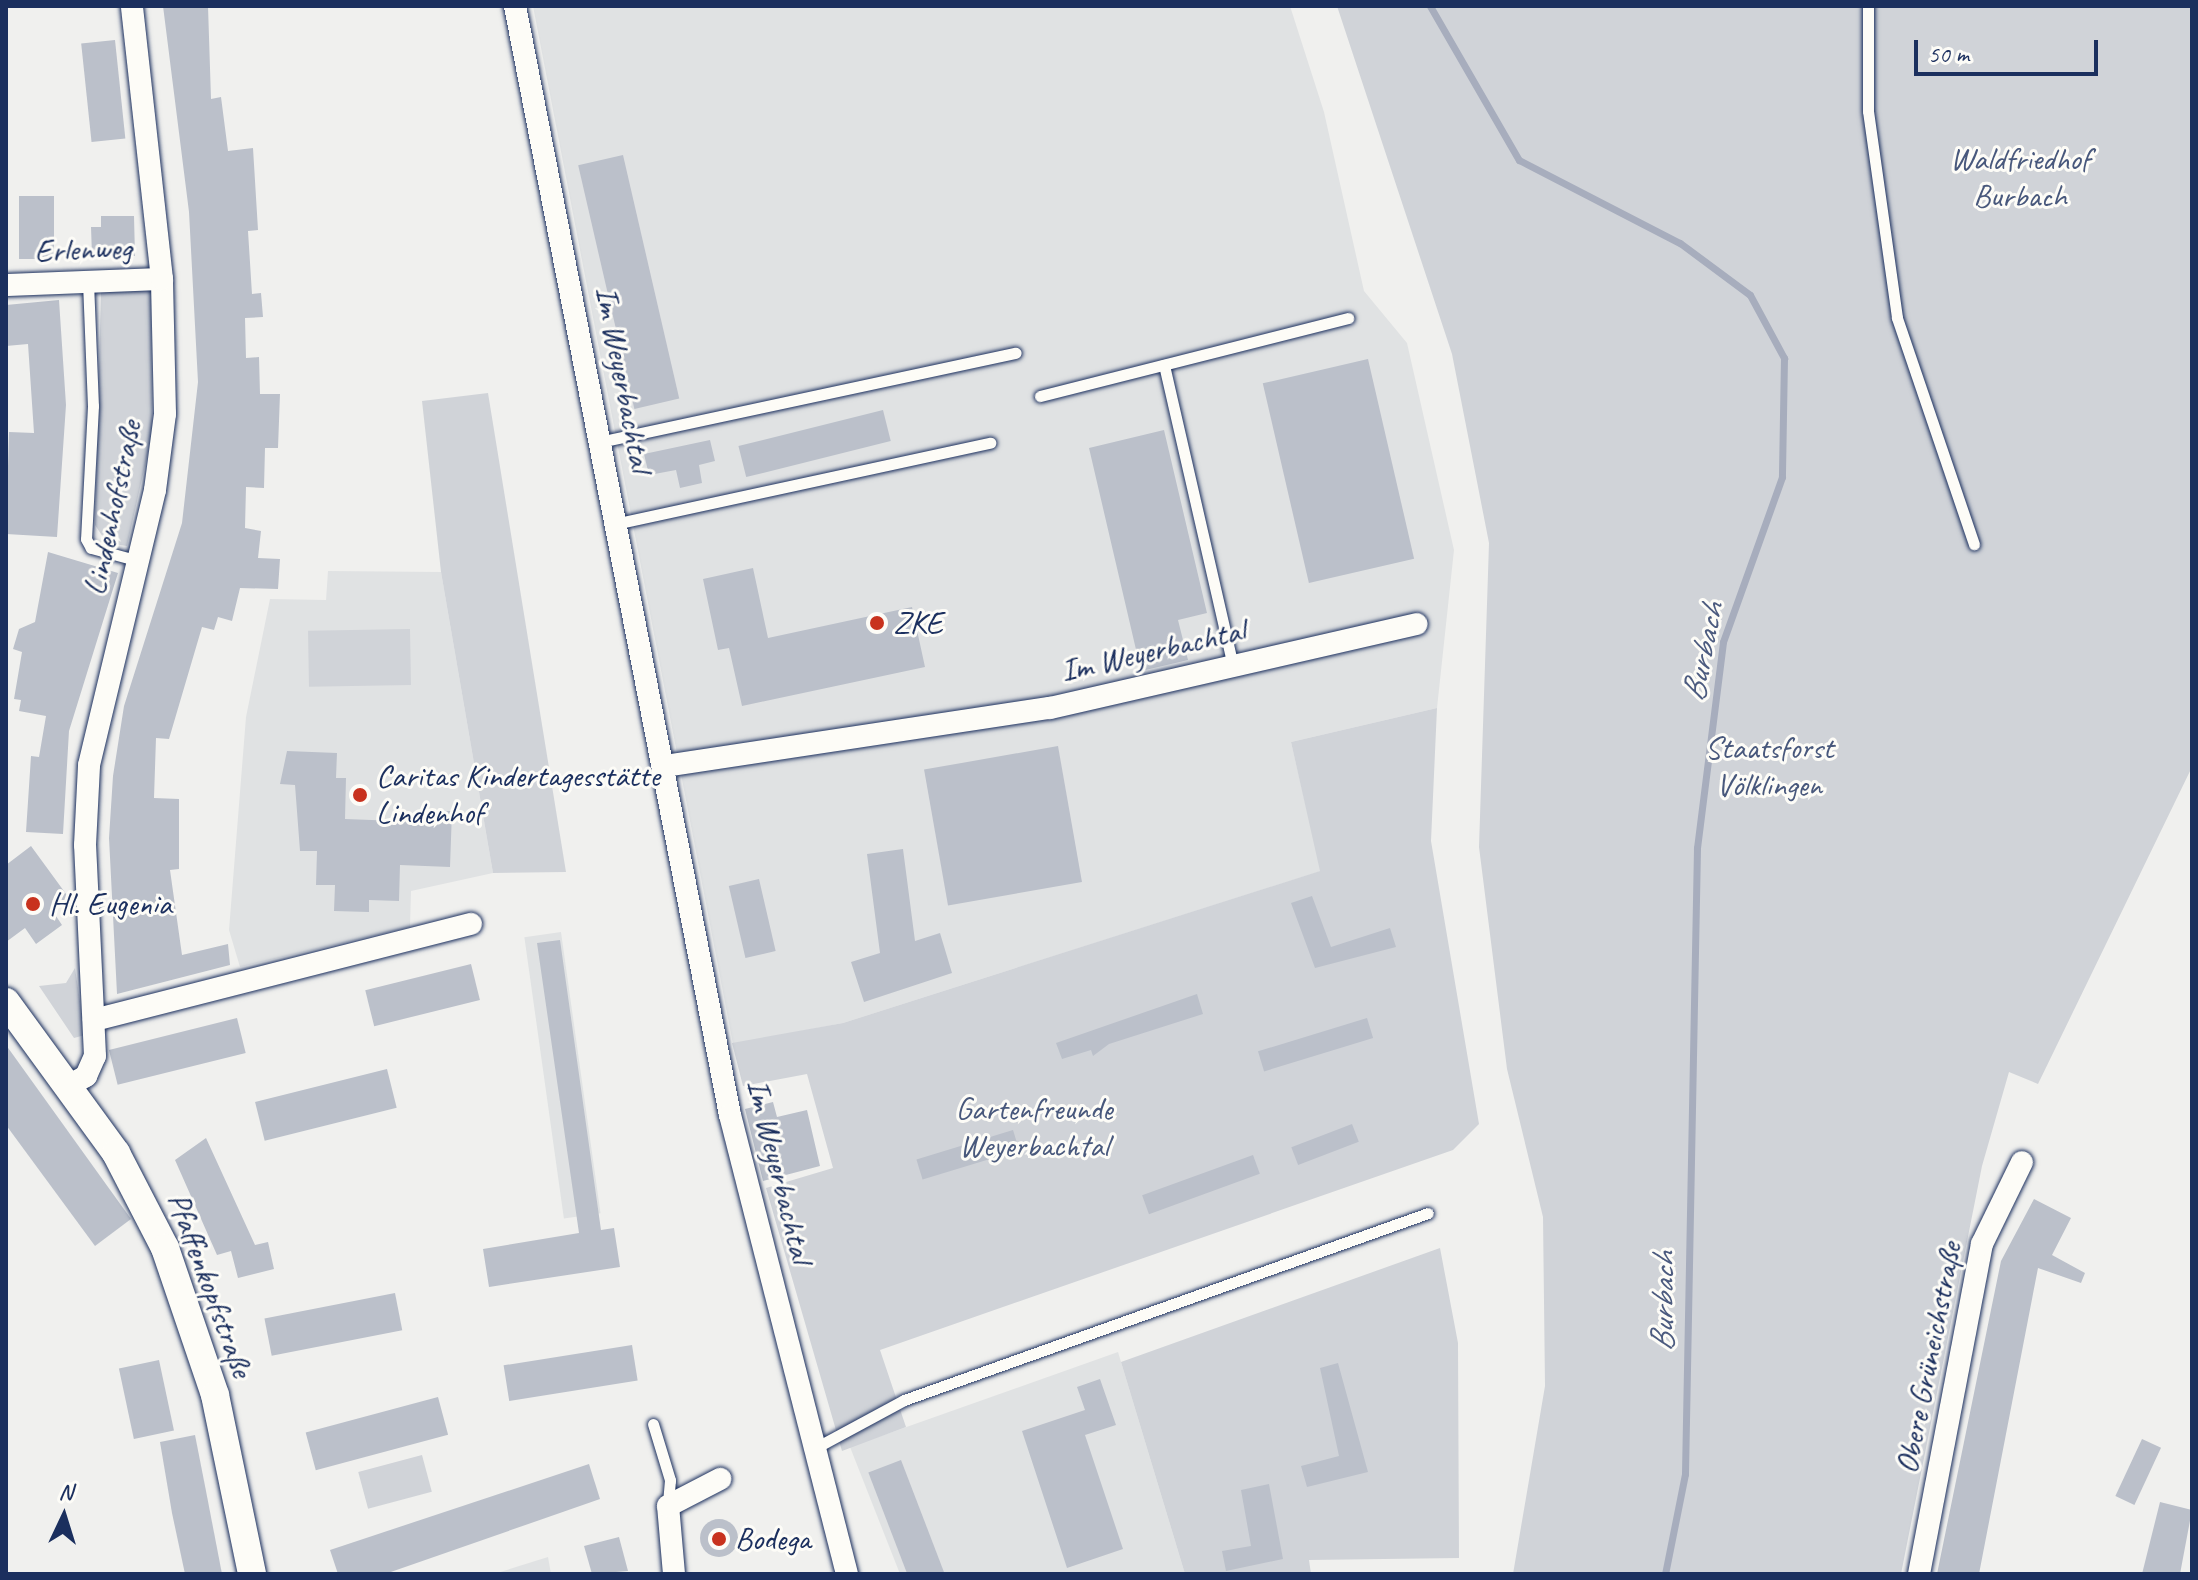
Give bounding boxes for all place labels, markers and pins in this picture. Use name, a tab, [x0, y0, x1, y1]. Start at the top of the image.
place label: ZKE	[893, 604, 942, 642]
marker: ZKE	[868, 614, 886, 632]
place label: Caritas Kindertagesstätte Lindenhof	[376, 758, 660, 833]
marker: Caritas Kindertagesstätte Lindenhof	[351, 786, 369, 804]
place label: Hl. Eugenia	[49, 885, 172, 923]
marker: Hl. Eugenia	[24, 895, 42, 913]
place label: Bodega	[735, 1520, 810, 1558]
marker: Bodega	[710, 1530, 728, 1548]

